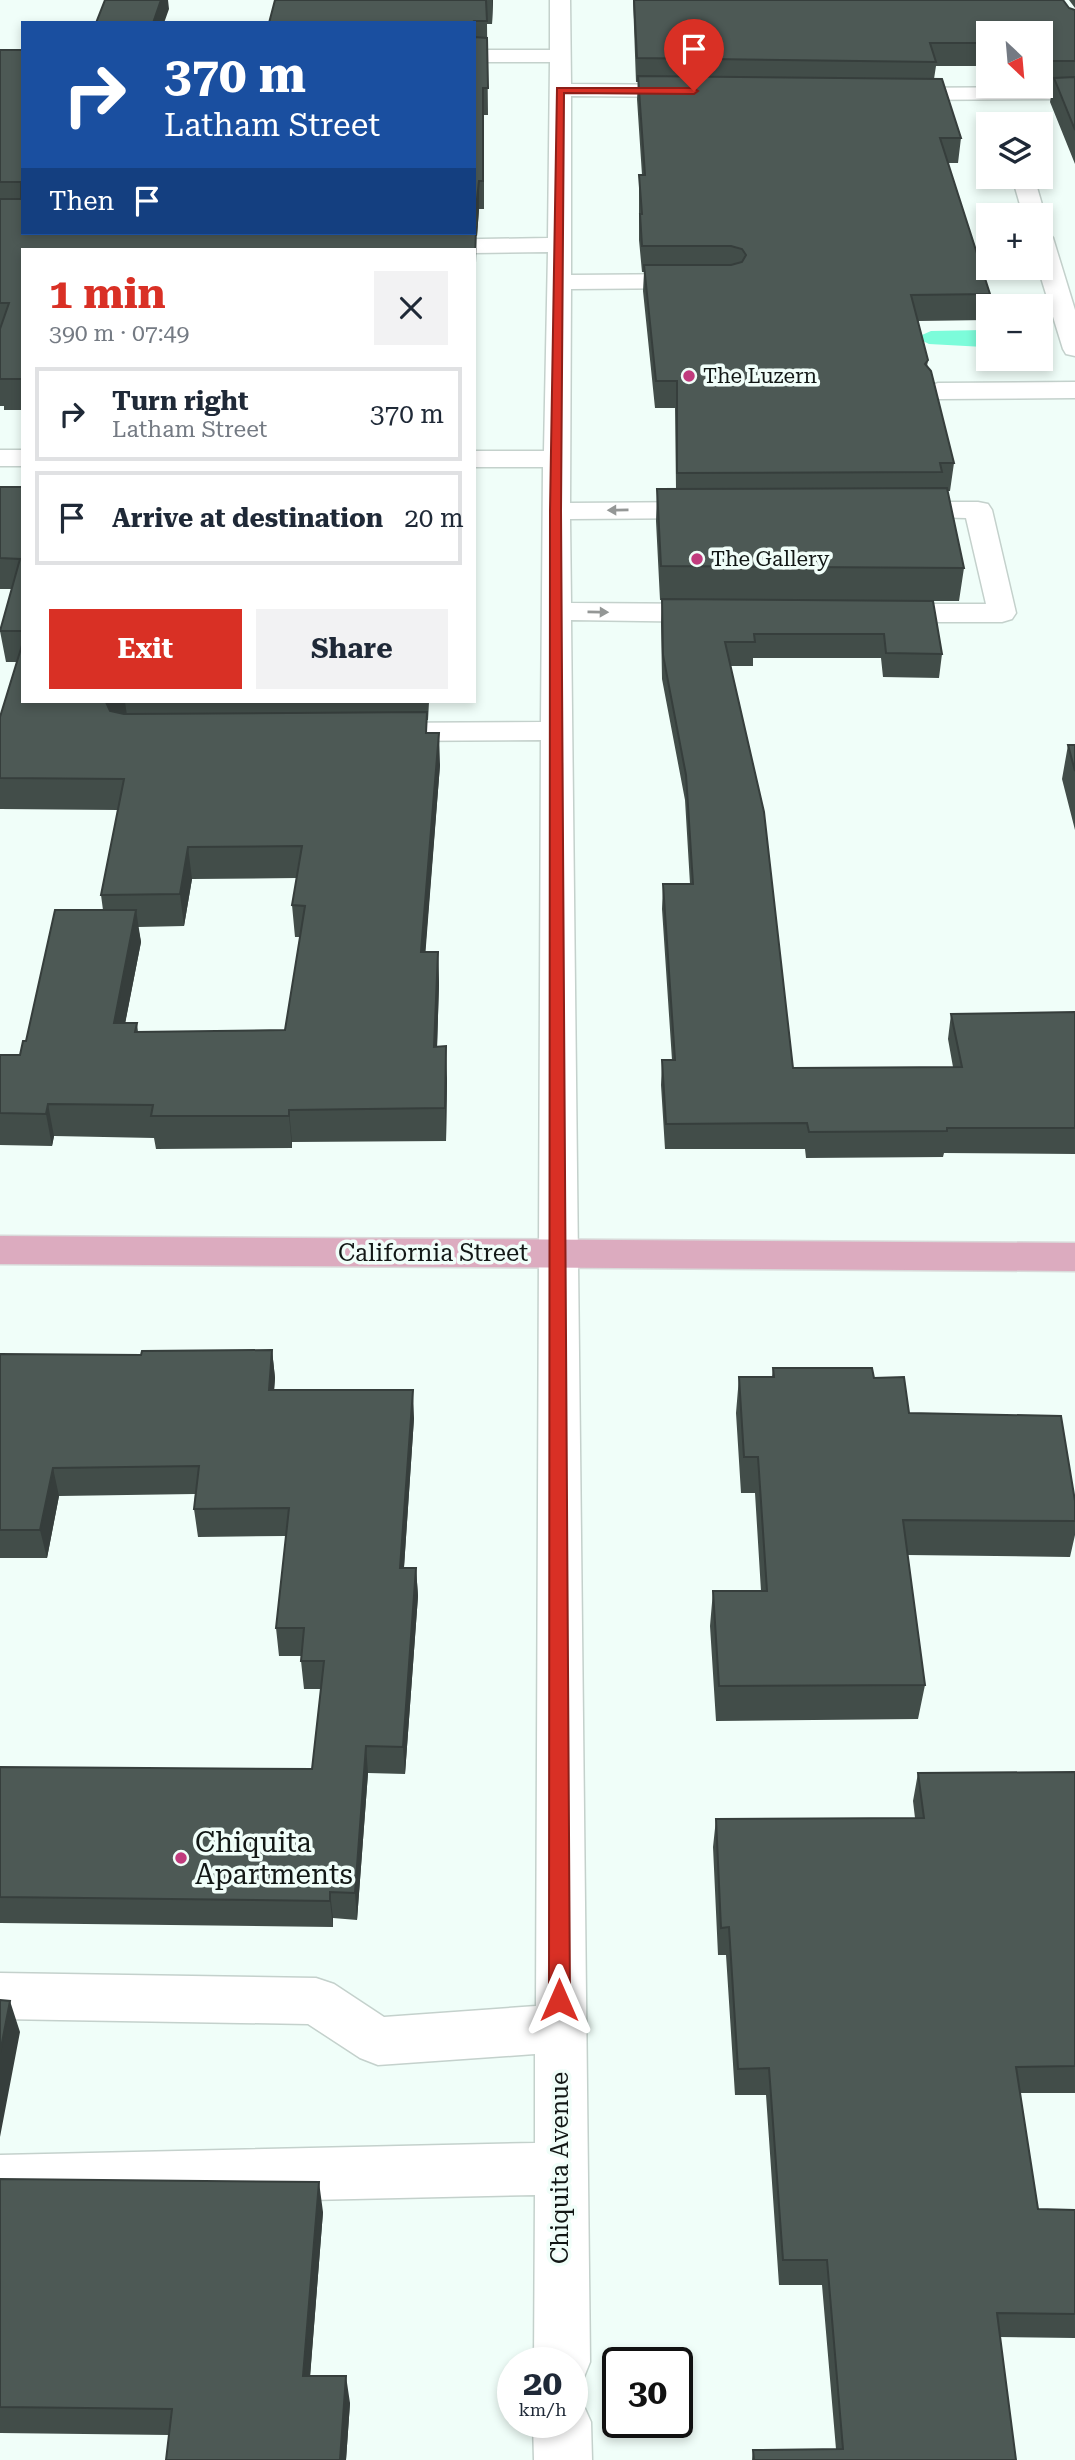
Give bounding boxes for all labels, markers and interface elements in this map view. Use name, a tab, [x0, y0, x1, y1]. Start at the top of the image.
pin	[664, 19, 724, 91]
north arrow	[976, 21, 1054, 98]
map controls	[976, 21, 1053, 371]
icon: arrive	[675, 30, 713, 68]
text: 370 m	[164, 47, 306, 104]
icon: right	[49, 49, 140, 140]
text: Latham Street	[164, 106, 380, 144]
button: layers	[976, 112, 1053, 189]
icon: arrive	[128, 182, 166, 220]
text: Then	[49, 186, 114, 216]
button: +	[976, 203, 1053, 280]
text: 1 min	[49, 269, 166, 318]
button: close	[374, 271, 448, 345]
button: −	[976, 294, 1053, 371]
text: 390 m · 07:49	[49, 320, 189, 347]
place label: The Luzern	[703, 364, 818, 388]
marker: The Luzern	[681, 368, 697, 384]
text: Turn right	[112, 386, 248, 416]
icon: right	[53, 395, 91, 433]
text: 370 m	[370, 399, 444, 429]
text: Latham Street	[112, 416, 267, 443]
icon: arrive	[53, 499, 91, 537]
text: Arrive at destination	[112, 503, 383, 533]
text: 20 m	[404, 503, 464, 533]
one-way arrow	[607, 504, 629, 516]
place label: The Gallery	[711, 547, 830, 571]
marker: The Gallery	[689, 551, 705, 567]
one-way arrow	[588, 606, 610, 617]
button: Exit	[49, 609, 242, 689]
button: Share	[256, 609, 448, 689]
street label: California Street	[338, 1239, 528, 1267]
place label: Chiquita Apartments	[195, 1826, 353, 1891]
marker: Chiquita Apartments	[173, 1850, 189, 1866]
position arrow	[522, 1963, 596, 2037]
street label: Chiquita Avenue	[546, 2072, 574, 2264]
speed limit sign: 30	[602, 2347, 693, 2438]
text: 20	[523, 2363, 562, 2404]
text: km/h	[518, 2399, 567, 2420]

